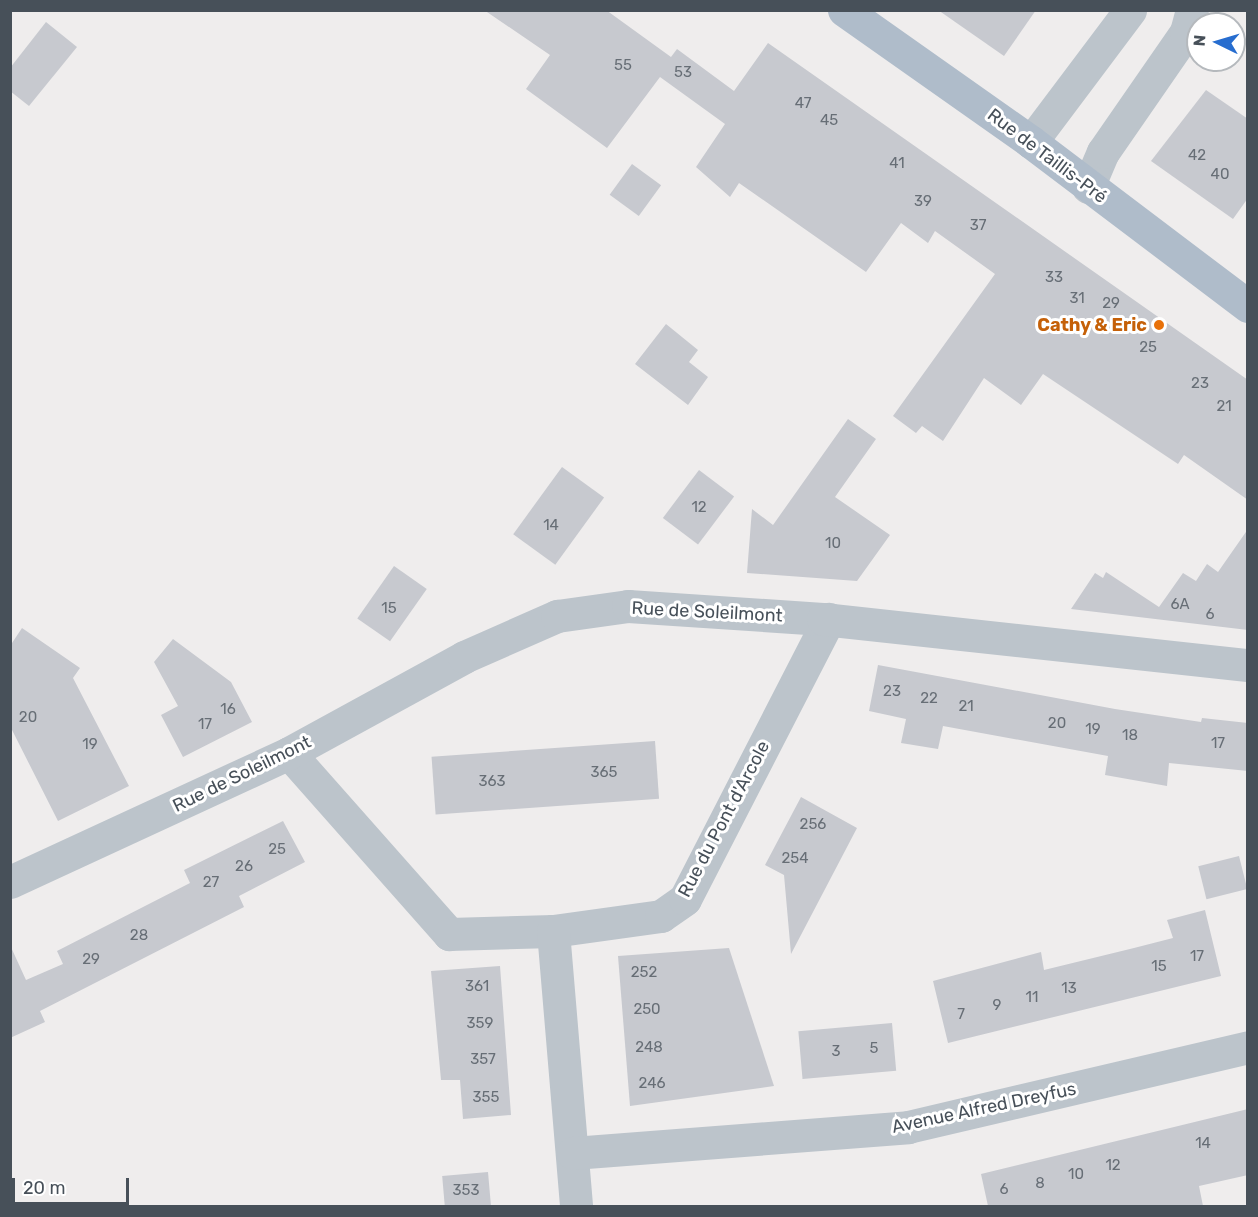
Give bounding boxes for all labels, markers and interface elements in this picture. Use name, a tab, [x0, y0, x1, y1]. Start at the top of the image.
north arrow	[1186, 12, 1246, 72]
text: N	[1190, 34, 1210, 47]
house number: 55	[614, 57, 632, 75]
house number: 53	[674, 64, 692, 82]
house number: 47	[795, 95, 811, 113]
street label: Rue de Taillis-Pré	[983, 104, 1111, 208]
house number: 45	[820, 112, 838, 130]
house number: 42	[1188, 147, 1206, 165]
house number: 41	[889, 155, 905, 173]
house number: 40	[1211, 166, 1229, 184]
house number: 39	[914, 193, 932, 211]
house number: 37	[970, 217, 986, 235]
house number: 33	[1045, 269, 1063, 287]
house number: 31	[1069, 290, 1085, 308]
house number: 29	[1102, 295, 1120, 313]
place label: Cathy & Eric	[1037, 314, 1147, 336]
marker: Cathy & Eric	[1152, 318, 1166, 332]
house number: 25	[1139, 339, 1157, 357]
house number: 23	[1191, 375, 1209, 393]
house number: 21	[1216, 398, 1232, 416]
house number: 12	[691, 499, 707, 517]
house number: 14	[543, 517, 559, 535]
house number: 10	[825, 535, 841, 553]
house number: 6A	[1170, 596, 1190, 614]
street label: Rue de Soleilmont	[631, 597, 783, 627]
house number: 15	[381, 600, 397, 618]
house number: 6	[1205, 606, 1215, 624]
house number: 23	[883, 683, 901, 701]
house number: 22	[920, 690, 938, 708]
house number: 21	[958, 698, 974, 716]
house number: 16	[220, 701, 236, 719]
house number: 20	[19, 709, 37, 727]
house number: 20	[1048, 715, 1066, 733]
house number: 17	[198, 716, 212, 734]
house number: 19	[1085, 721, 1101, 739]
house number: 18	[1122, 727, 1138, 745]
street label: Rue de Soleilmont	[169, 731, 315, 817]
house number: 17	[1211, 735, 1225, 753]
house number: 19	[82, 736, 98, 754]
street label: Rue du Pont d'Arcole	[674, 737, 774, 901]
house number: 365	[591, 764, 617, 782]
house number: 363	[478, 773, 506, 791]
house number: 256	[800, 816, 826, 834]
house number: 25	[268, 841, 286, 859]
house number: 254	[781, 850, 809, 868]
house number: 26	[235, 858, 253, 876]
house number: 27	[203, 874, 219, 892]
house number: 28	[130, 927, 148, 945]
house number: 17	[1190, 948, 1204, 966]
house number: 29	[82, 951, 100, 969]
house number: 15	[1151, 958, 1167, 976]
house number: 252	[631, 964, 657, 982]
house number: 361	[465, 978, 489, 996]
house number: 13	[1061, 980, 1077, 998]
house number: 11	[1026, 989, 1038, 1007]
house number: 9	[993, 997, 1001, 1015]
house number: 250	[633, 1001, 661, 1019]
house number: 7	[957, 1006, 965, 1024]
house number: 359	[467, 1015, 493, 1033]
house number: 248	[635, 1039, 663, 1057]
house number: 5	[870, 1040, 878, 1058]
house number: 3	[831, 1043, 841, 1061]
house number: 357	[470, 1051, 496, 1069]
house number: 246	[638, 1075, 666, 1093]
street label: Avenue Alfred Dreyfus	[890, 1078, 1078, 1138]
house number: 355	[473, 1089, 499, 1107]
house number: 14	[1195, 1135, 1211, 1153]
house number: 12	[1105, 1157, 1121, 1175]
scale bar	[15, 1166, 132, 1204]
house number: 10	[1068, 1166, 1084, 1184]
house number: 8	[1035, 1175, 1045, 1193]
text: 20 m	[23, 1177, 65, 1199]
house number: 6	[999, 1181, 1009, 1199]
house number: 353	[453, 1182, 479, 1200]

